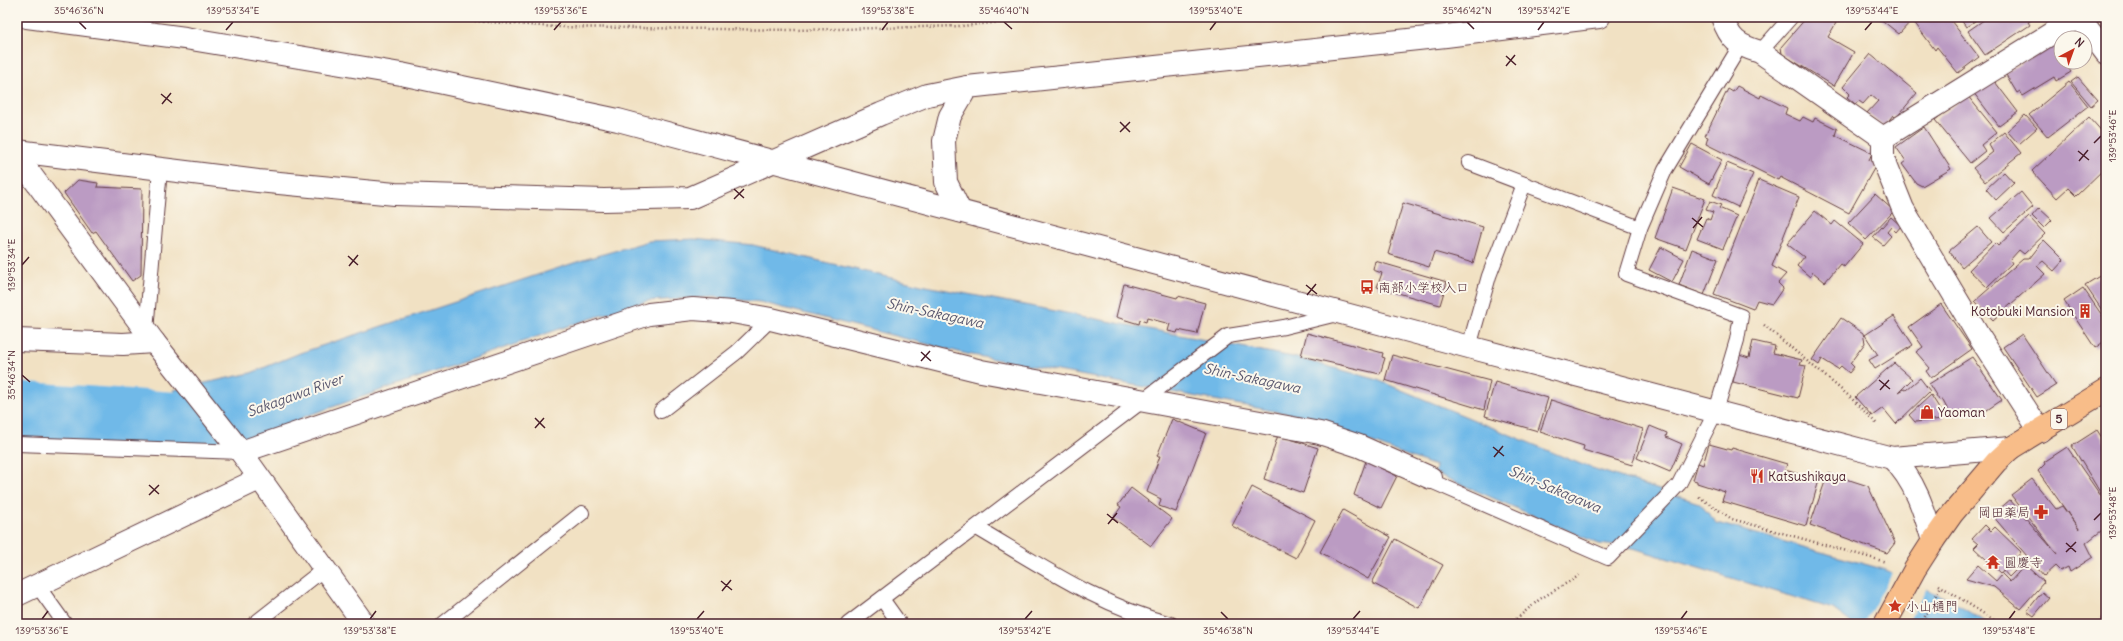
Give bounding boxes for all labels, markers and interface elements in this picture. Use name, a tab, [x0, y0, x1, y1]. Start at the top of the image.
text: 35°46'36"N	[54, 4, 104, 17]
text: 139°53'34"E	[207, 4, 260, 17]
text: 139°53'36"E	[535, 4, 588, 17]
text: 139°53'38"E	[862, 4, 915, 17]
text: 35°46'40"N	[979, 4, 1029, 17]
text: 139°53'40"E	[1189, 4, 1243, 17]
text: 35°46'42"N	[1442, 4, 1492, 17]
text: 139°53'42"E	[1518, 4, 1570, 17]
text: 139°53'44"E	[1846, 4, 1898, 17]
north arrow	[2053, 30, 2093, 70]
text: N	[2072, 35, 2087, 50]
text: 139°53'46"E	[2106, 110, 2119, 162]
text: 139°53'34"E	[5, 238, 18, 291]
bus stop icon: 南部小学校入口	[1359, 279, 1375, 295]
place label: 南部小学校入口	[1378, 279, 1469, 296]
water label: Shin-Sakagawa	[885, 294, 986, 332]
place label: Kotobuki Mansion	[1971, 303, 2074, 320]
building icon: Kotobuki Mansion	[2077, 303, 2093, 319]
text: 35°46'34"N	[5, 350, 18, 400]
water label: Shin-Sakagawa	[1202, 359, 1303, 397]
water label: Sakagawa River	[244, 368, 348, 421]
shop icon: Yaoman	[1919, 404, 1935, 420]
place label: Yaoman	[1938, 404, 1986, 421]
road number: 5	[2051, 409, 2067, 429]
water label: Shin-Sakagawa	[1506, 462, 1605, 517]
restaurant icon: Katsushikaya	[1749, 468, 1765, 484]
place label: Katsushikaya	[1768, 468, 1846, 485]
text: 139°53'48"E	[2106, 487, 2119, 539]
place label: 岡田薬局	[1978, 504, 2030, 521]
pharmacy icon: 岡田薬局	[2033, 504, 2049, 520]
temple icon: 圓慶寺	[1985, 554, 2001, 570]
place label: 圓慶寺	[2004, 554, 2043, 571]
place icon: 小山樋門	[1887, 598, 1903, 614]
place label: 小山樋門	[1906, 598, 1958, 615]
text: 139°53'36"E	[16, 624, 69, 637]
text: 139°53'38"E	[344, 624, 397, 637]
text: 139°53'40"E	[670, 624, 724, 637]
text: 139°53'42"E	[999, 624, 1051, 637]
text: 35°46'38"N	[1203, 624, 1253, 637]
text: 139°53'44"E	[1327, 624, 1379, 637]
text: 139°53'46"E	[1655, 624, 1707, 637]
text: 139°53'48"E	[1983, 624, 2035, 637]

